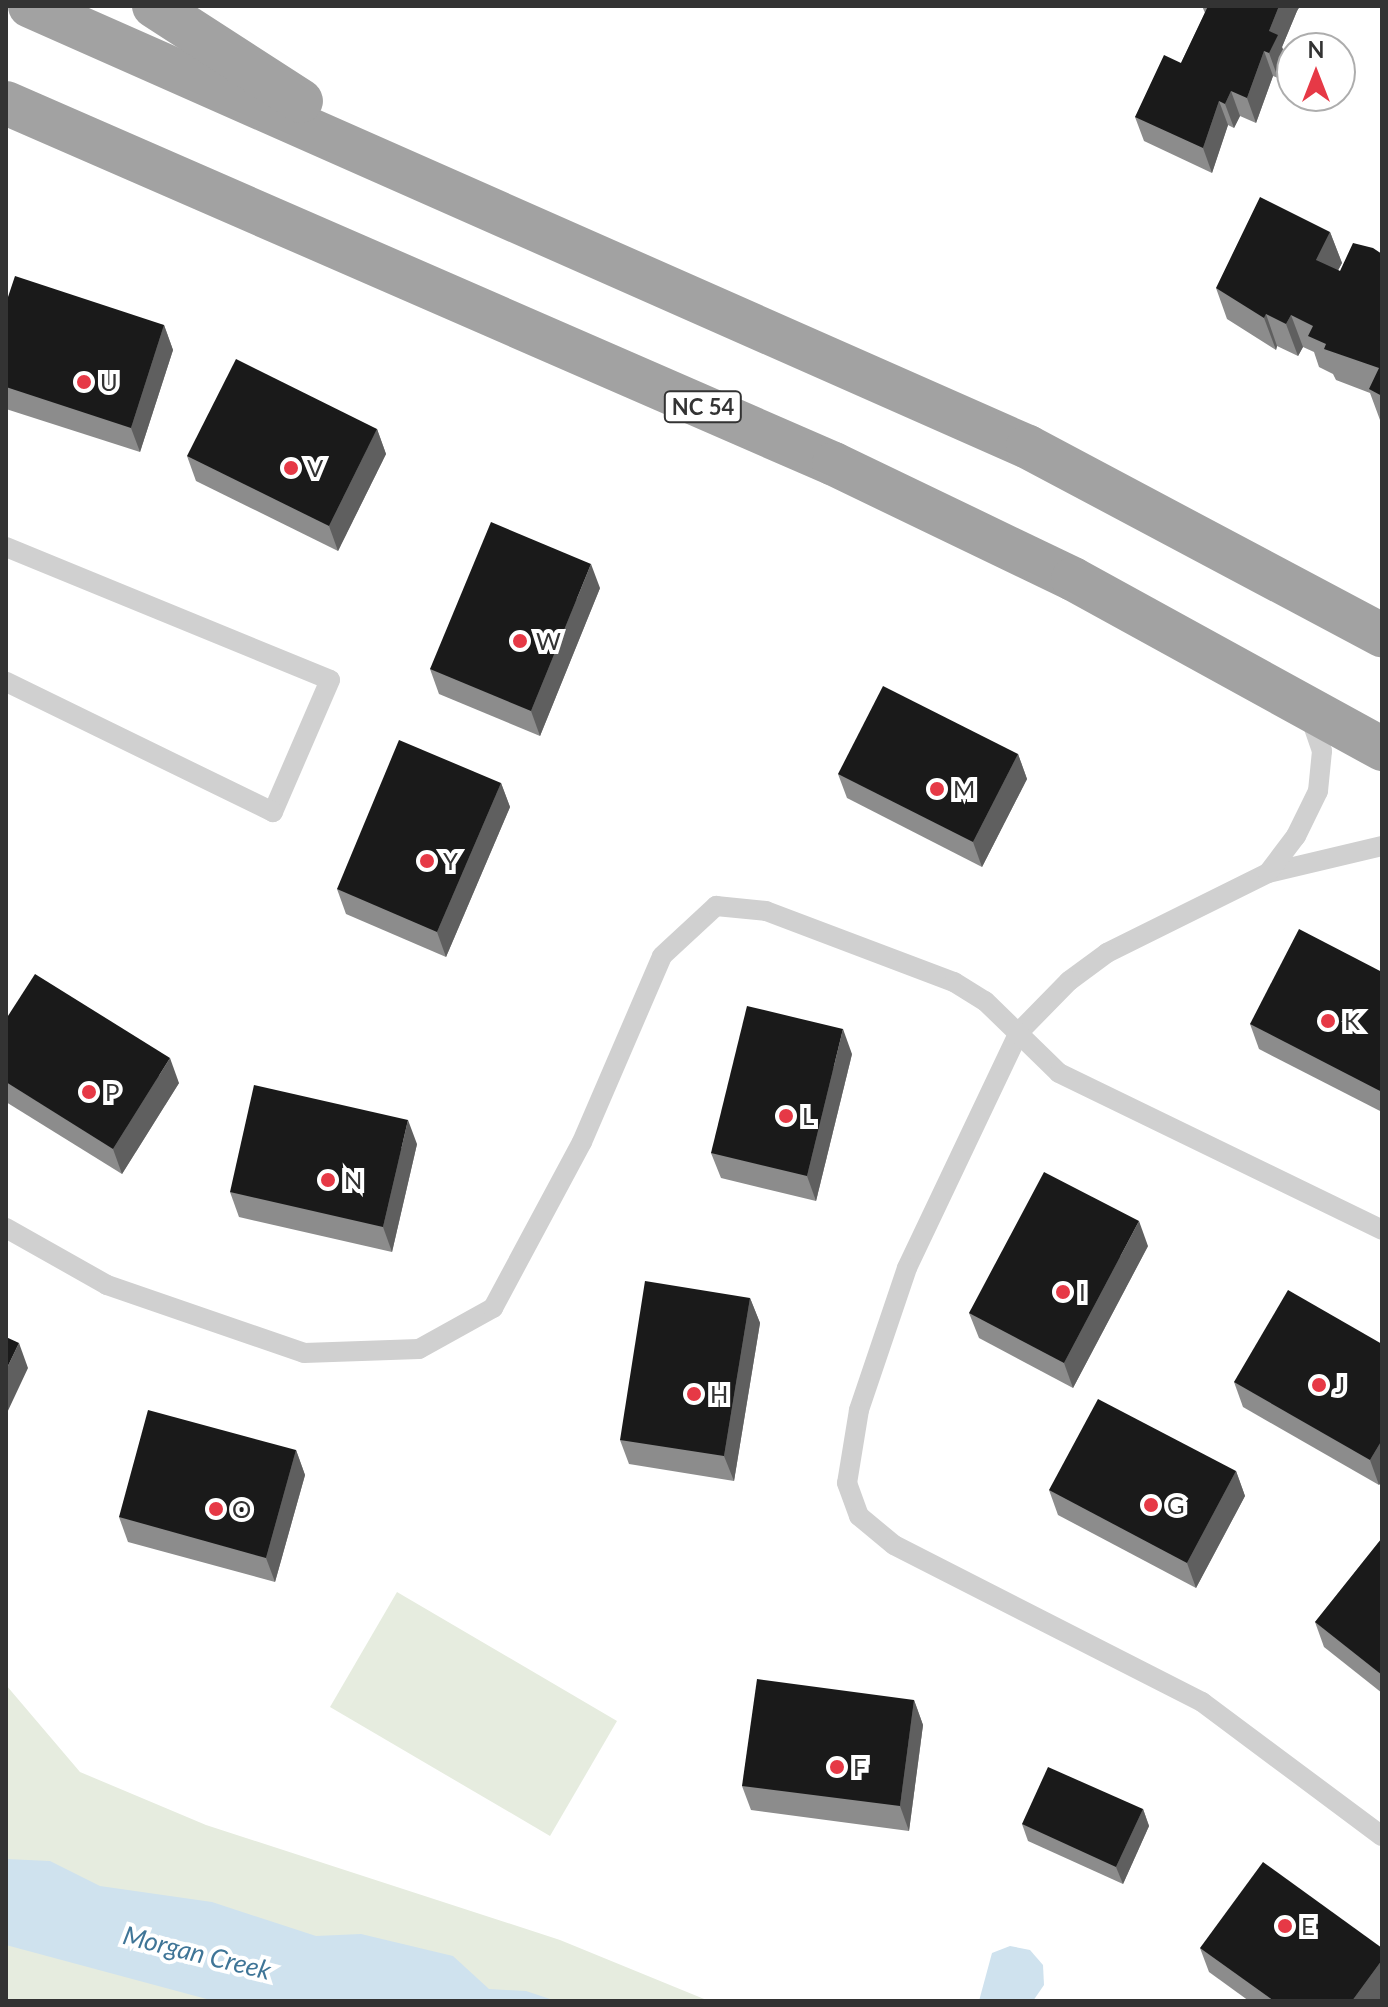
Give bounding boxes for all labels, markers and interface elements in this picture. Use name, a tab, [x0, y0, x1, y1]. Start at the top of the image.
north arrow	[1276, 32, 1356, 112]
text: N	[1308, 36, 1324, 63]
place label: U	[100, 368, 118, 396]
marker: U	[75, 373, 93, 391]
road number: NC 54	[663, 389, 743, 425]
place label: V	[307, 454, 323, 482]
marker: V	[282, 459, 300, 477]
place label: W	[536, 627, 561, 655]
marker: W	[511, 632, 529, 650]
place label: M	[953, 775, 975, 803]
marker: M	[928, 780, 946, 798]
place label: Y	[443, 847, 458, 875]
marker: Y	[418, 852, 436, 870]
place label: K	[1344, 1007, 1360, 1035]
marker: K	[1319, 1012, 1337, 1030]
place label: P	[105, 1078, 119, 1106]
marker: P	[80, 1083, 98, 1101]
place label: L	[802, 1102, 814, 1130]
marker: L	[777, 1107, 795, 1125]
place label: N	[344, 1166, 362, 1194]
marker: N	[319, 1171, 337, 1189]
place label: I	[1079, 1278, 1086, 1306]
marker: I	[1054, 1283, 1072, 1301]
place label: J	[1335, 1371, 1345, 1399]
marker: J	[1310, 1376, 1328, 1394]
place label: H	[710, 1380, 728, 1408]
marker: H	[685, 1385, 703, 1403]
place label: G	[1167, 1491, 1185, 1519]
place label: O	[232, 1495, 251, 1523]
marker: G	[1142, 1496, 1160, 1514]
marker: O	[207, 1500, 225, 1518]
place label: F	[853, 1753, 867, 1781]
marker: F	[828, 1758, 846, 1776]
place label: E	[1301, 1912, 1315, 1940]
marker: E	[1276, 1917, 1294, 1935]
water label: Morgan Creek	[120, 1920, 274, 1986]

